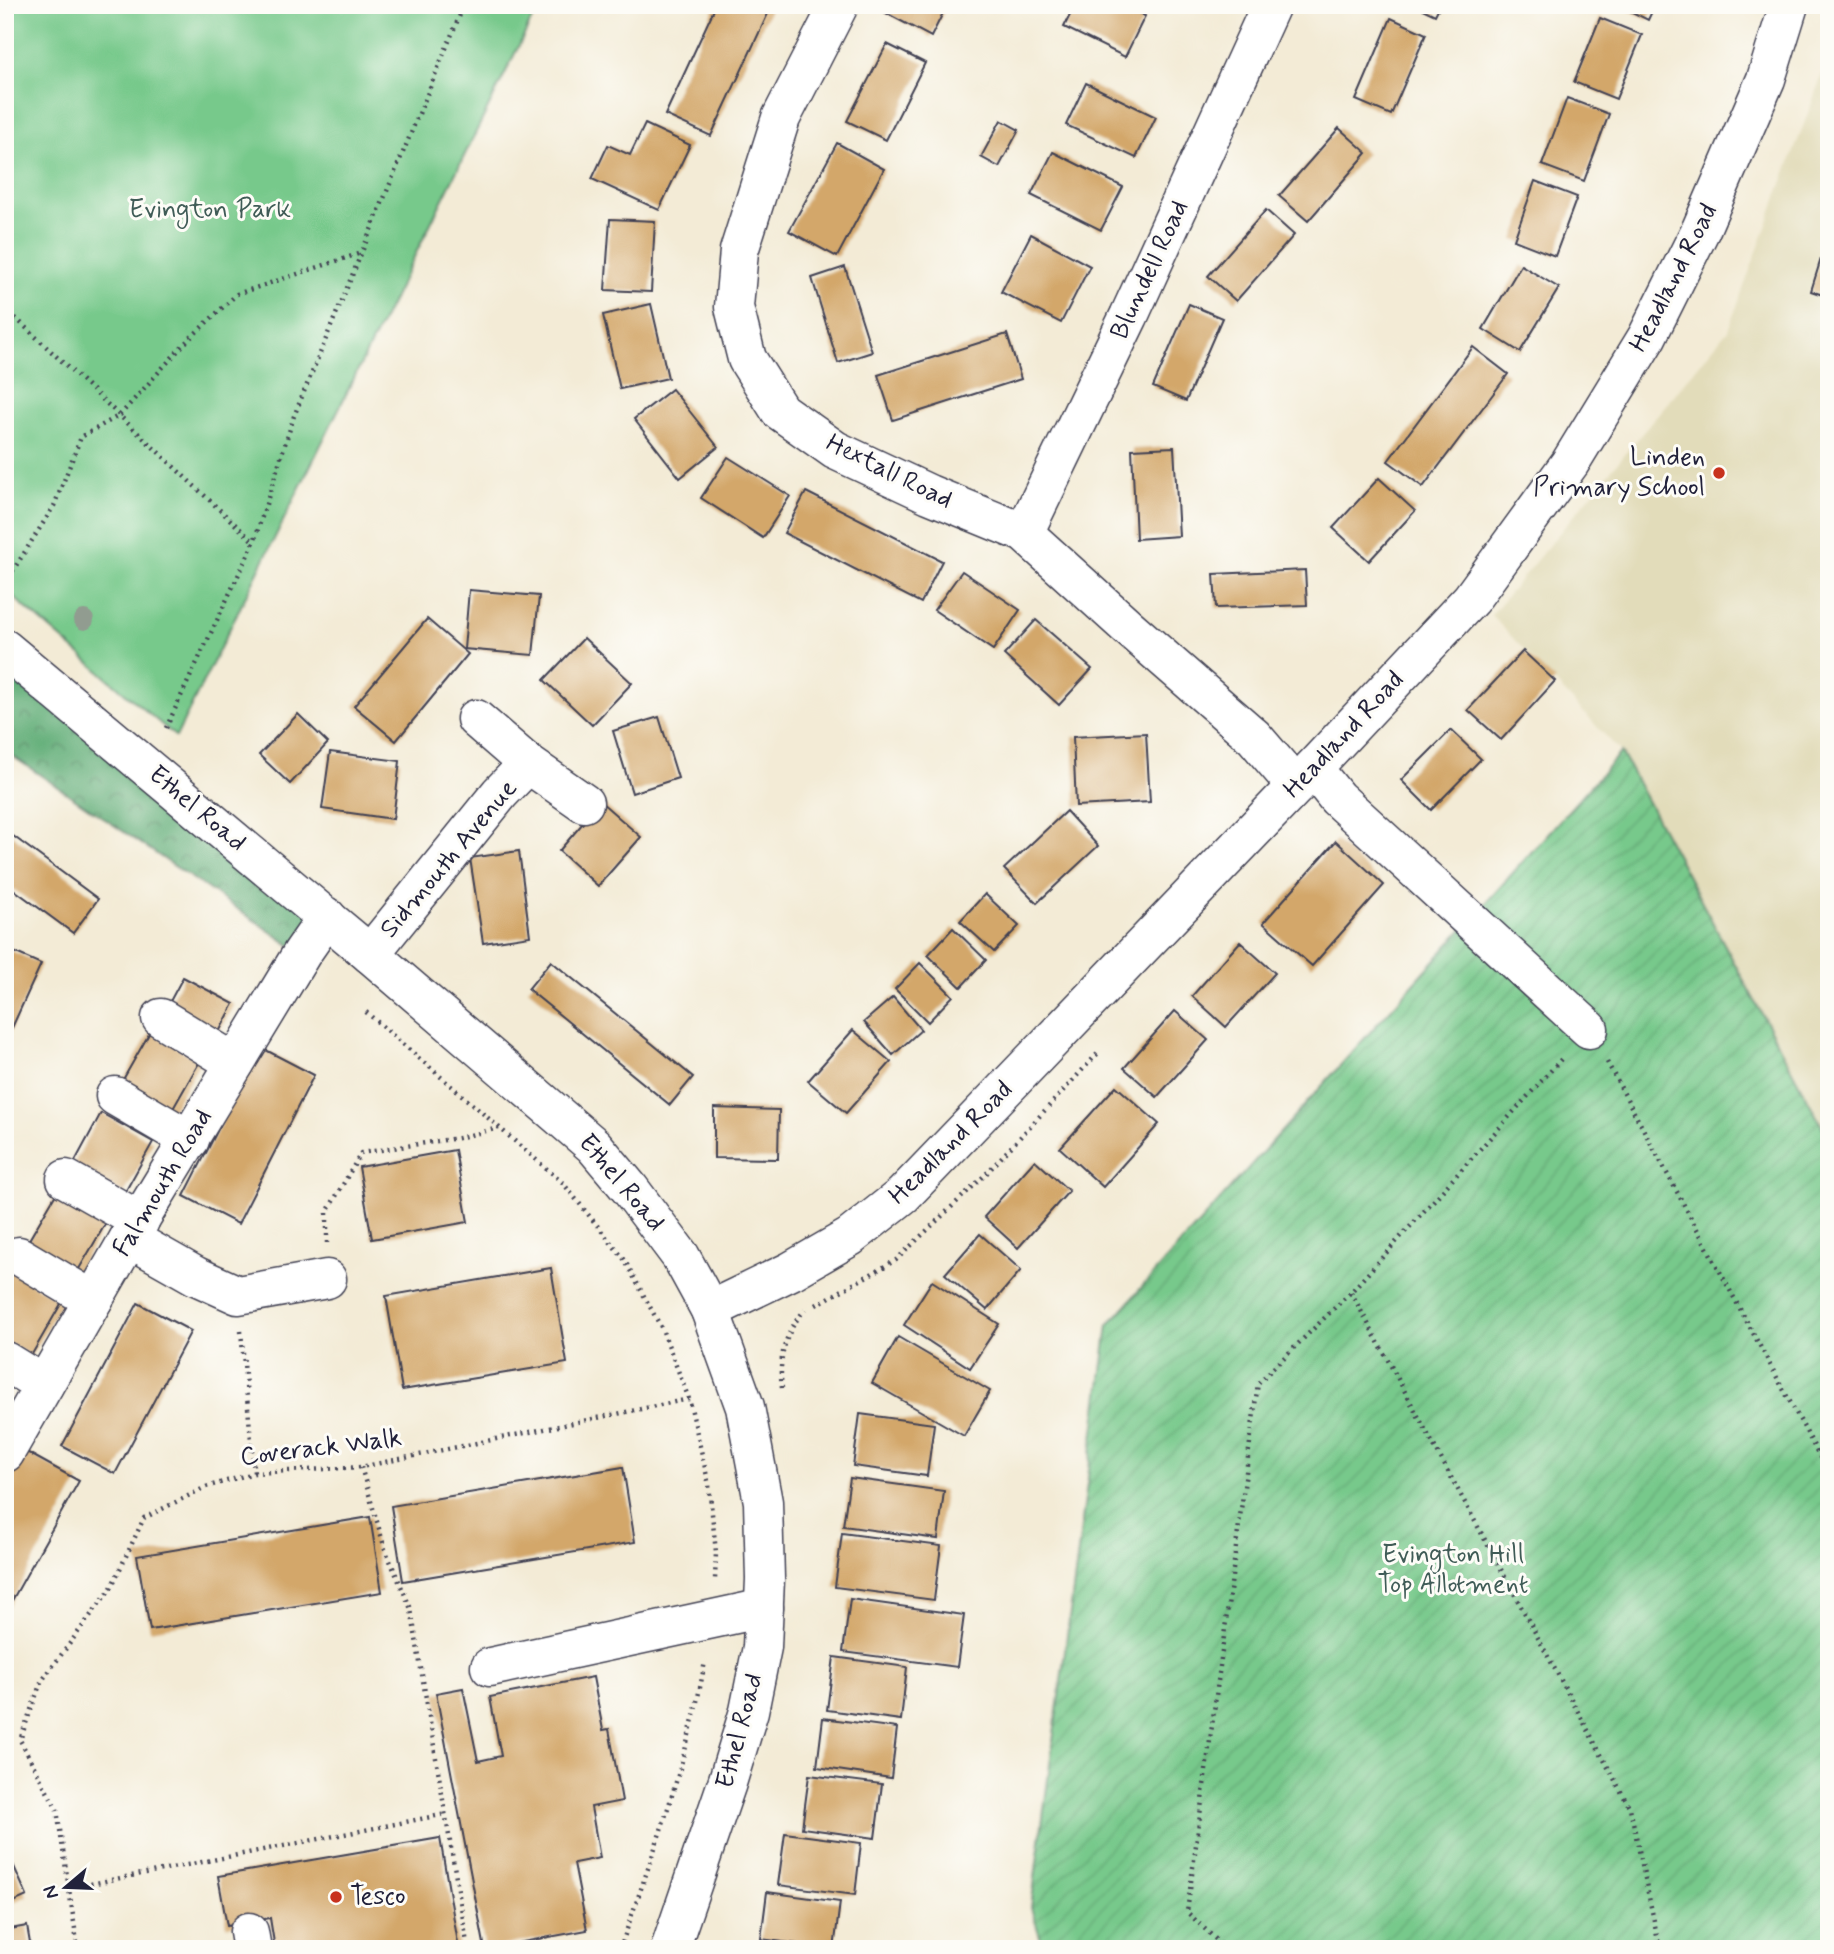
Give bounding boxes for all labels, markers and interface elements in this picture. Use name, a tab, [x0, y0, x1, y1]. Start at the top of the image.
park label: Evington Park	[129, 193, 292, 229]
street label: Blundell Road	[1103, 195, 1197, 345]
street label: Headland Road	[1622, 198, 1726, 358]
street label: Hextall Road	[820, 427, 958, 517]
place label: Linden Primary School	[1533, 441, 1705, 505]
marker: Linden Primary School	[1711, 465, 1727, 481]
street label: Headland Road	[1276, 664, 1412, 806]
street label: Ethel Road	[141, 758, 253, 860]
street label: Sidmouth Avenue	[373, 773, 525, 945]
street label: Headland Road	[882, 1074, 1020, 1212]
street label: Falmouth Road	[106, 1103, 220, 1263]
street label: Ethel Road	[570, 1127, 672, 1239]
street label: Coverack Walk	[238, 1421, 404, 1475]
park label: Evington Hill Top Allotment	[1378, 1538, 1528, 1602]
street label: Ethel Road	[708, 1670, 772, 1792]
north arrow	[32, 1853, 102, 1923]
place label: Tesco	[350, 1880, 406, 1914]
text: N	[37, 1882, 65, 1902]
marker: Tesco	[328, 1889, 344, 1905]

